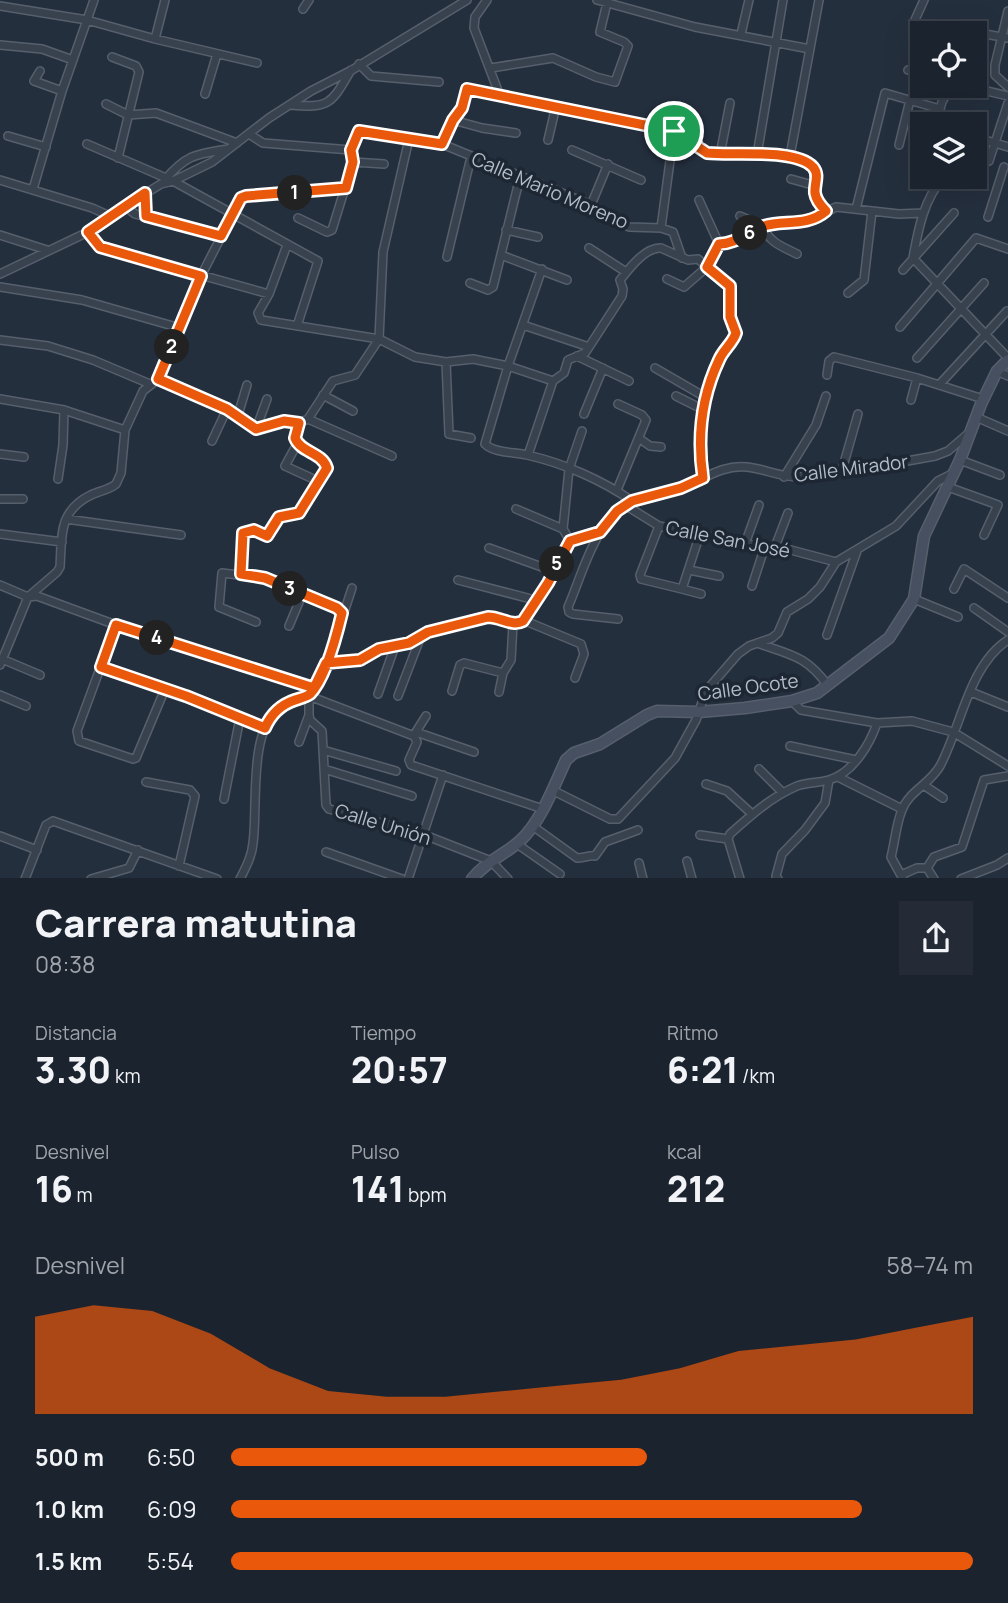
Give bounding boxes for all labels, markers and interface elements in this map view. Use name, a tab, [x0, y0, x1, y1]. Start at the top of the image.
map controls	[910, 21, 987, 189]
button: locate	[910, 21, 987, 98]
pin	[644, 101, 704, 161]
icon: arrive	[655, 112, 693, 150]
button: layers	[910, 112, 987, 189]
street label: Calle Mario Moreno	[468, 145, 632, 235]
pin: 1	[278, 176, 312, 210]
text: 1	[290, 179, 299, 205]
pin: 6	[732, 216, 768, 250]
text: 6	[744, 219, 755, 245]
pin: 2	[154, 330, 190, 364]
text: 2	[166, 333, 177, 359]
street label: Calle Mirador	[792, 448, 910, 488]
street label: Calle San José	[664, 514, 792, 564]
pin: 5	[540, 546, 574, 582]
text: 5	[551, 550, 562, 576]
pin: 3	[272, 572, 308, 606]
text: 3	[284, 575, 295, 601]
pin: 4	[140, 620, 174, 656]
text: 4	[151, 624, 162, 650]
street label: Calle Ocote	[696, 667, 800, 707]
street label: Calle Unión	[332, 797, 434, 851]
text: Carrera matutina	[35, 896, 357, 948]
button: share	[899, 901, 973, 975]
text: 08:38	[35, 948, 95, 980]
text: Distancia	[35, 1020, 117, 1046]
text: Tiempo	[351, 1020, 416, 1046]
text: Ritmo	[667, 1020, 718, 1046]
text: 3.30	[35, 1046, 111, 1094]
text: 20:57	[351, 1046, 448, 1094]
text: 6:21	[667, 1046, 738, 1094]
text: km	[111, 1063, 141, 1089]
text: /km	[738, 1063, 775, 1089]
text: Desnivel	[35, 1139, 109, 1165]
text: Pulso	[351, 1139, 399, 1165]
text: kcal	[667, 1139, 702, 1165]
text: 16	[35, 1165, 73, 1213]
text: 141	[351, 1165, 404, 1213]
text: 212	[667, 1165, 725, 1213]
text: m	[73, 1182, 93, 1208]
text: bpm	[404, 1182, 447, 1208]
text: Desnivel	[35, 1249, 125, 1281]
text: 58–74 m	[886, 1249, 973, 1281]
text: 500 m	[35, 1441, 104, 1473]
text: 6:50	[147, 1441, 195, 1473]
text: 1.0 km	[35, 1493, 104, 1525]
text: 6:09	[147, 1493, 196, 1525]
text: 1.5 km	[35, 1545, 102, 1577]
text: 5:54	[147, 1545, 194, 1577]

